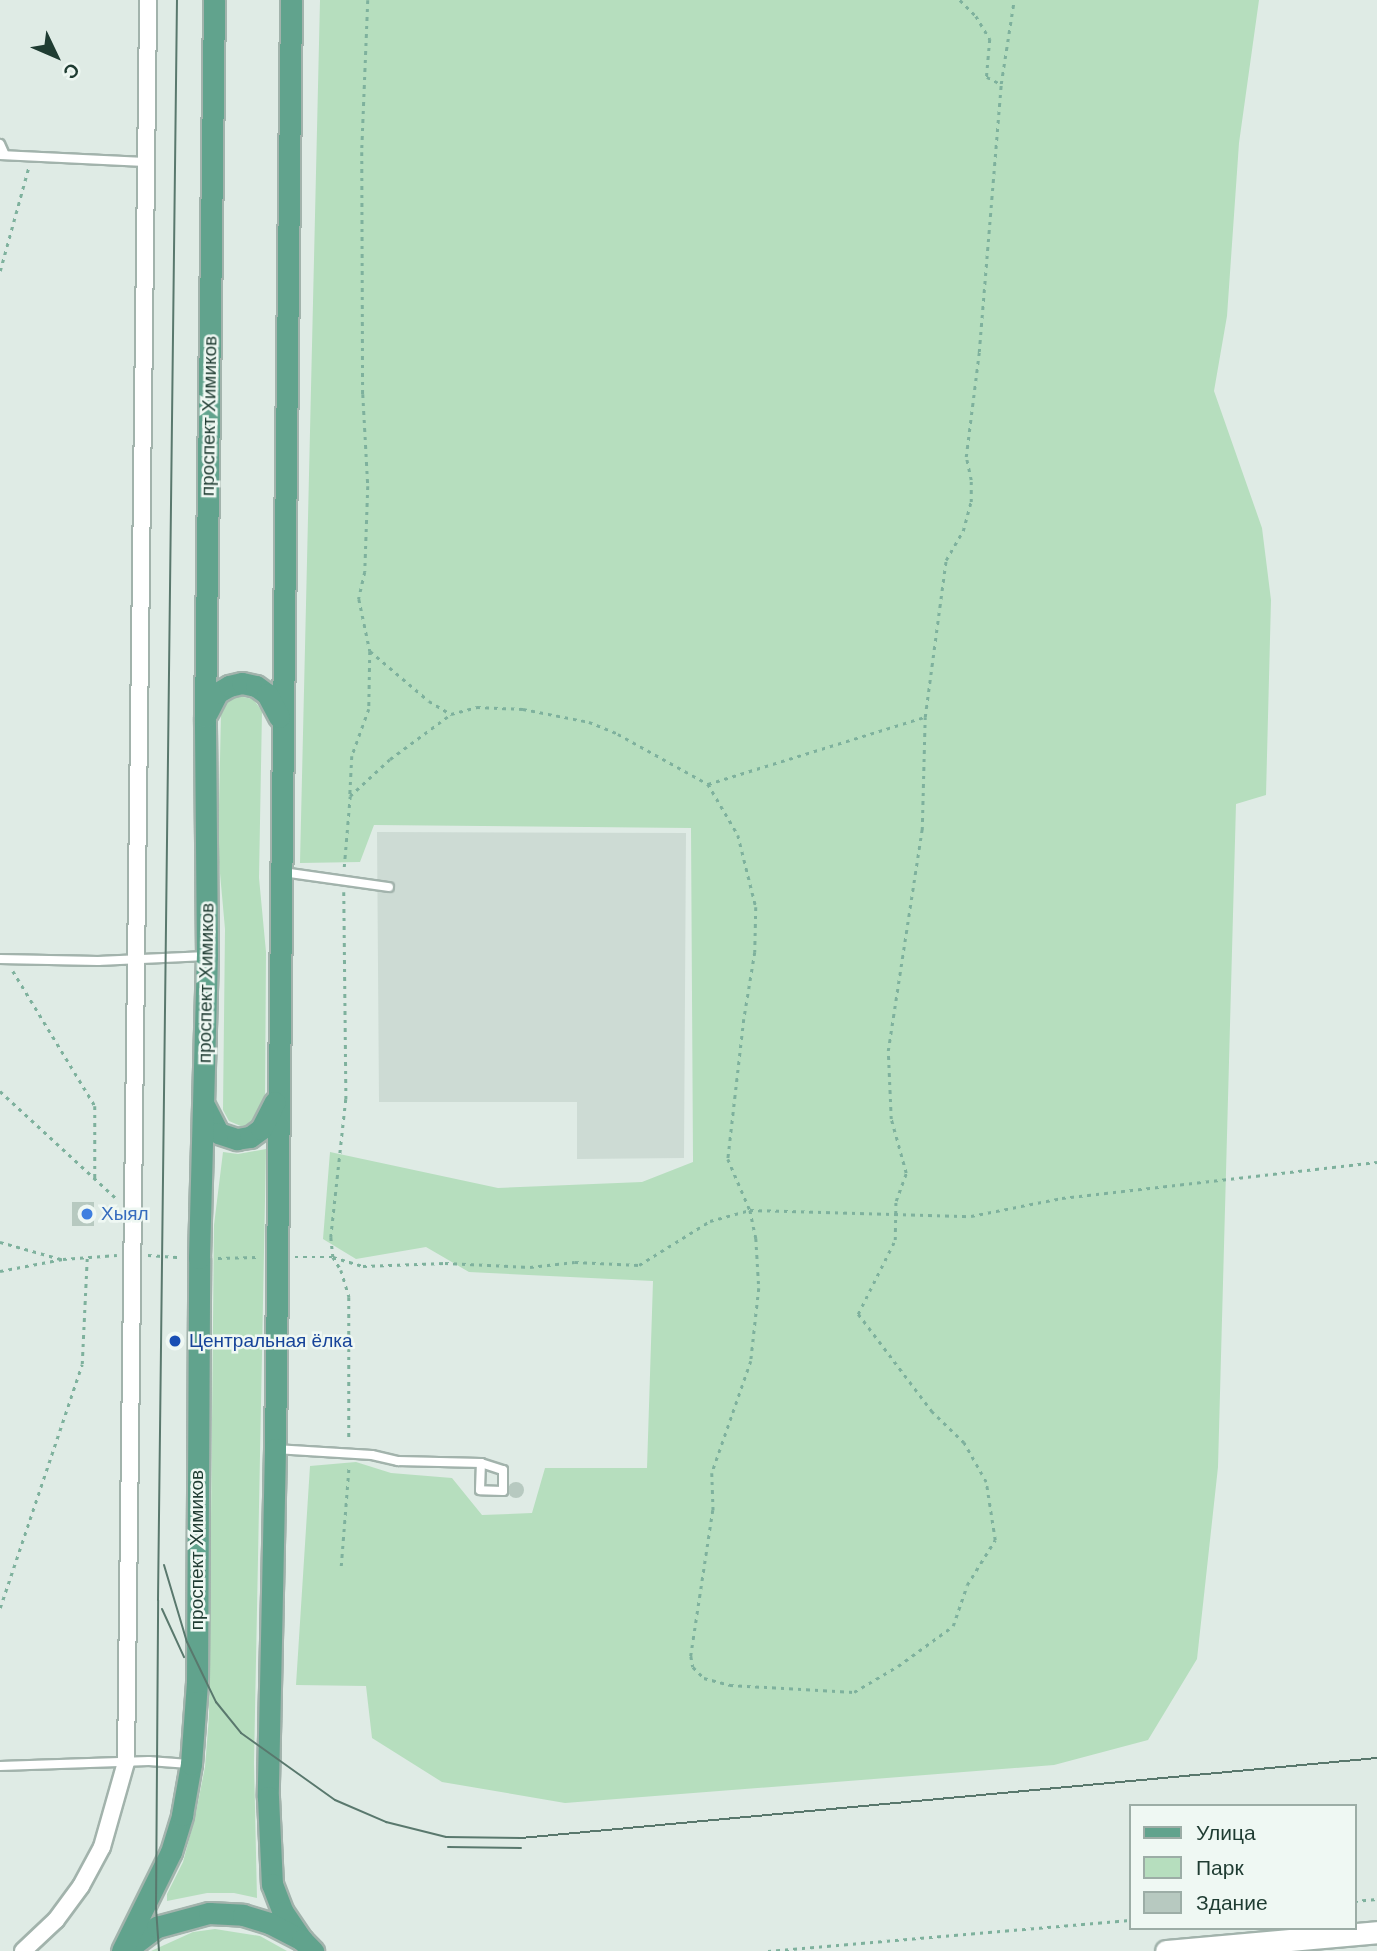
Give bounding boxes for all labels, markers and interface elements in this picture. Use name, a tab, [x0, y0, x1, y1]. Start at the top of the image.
north arrow	[21, 21, 91, 91]
text: С	[59, 59, 84, 83]
street label: проспект Химиков	[196, 336, 222, 496]
street label: проспект Химиков	[193, 903, 219, 1063]
place label: Хыял	[101, 1203, 149, 1225]
marker: Хыял	[79, 1206, 95, 1222]
place label: Центральная ёлка	[189, 1330, 353, 1352]
marker: Центральная ёлка	[167, 1333, 183, 1349]
street label: проспект Химиков	[186, 1470, 208, 1630]
legend	[1128, 1804, 1356, 1930]
text: Улица	[1196, 1821, 1256, 1844]
text: Парк	[1196, 1856, 1244, 1879]
text: Здание	[1196, 1891, 1268, 1914]

